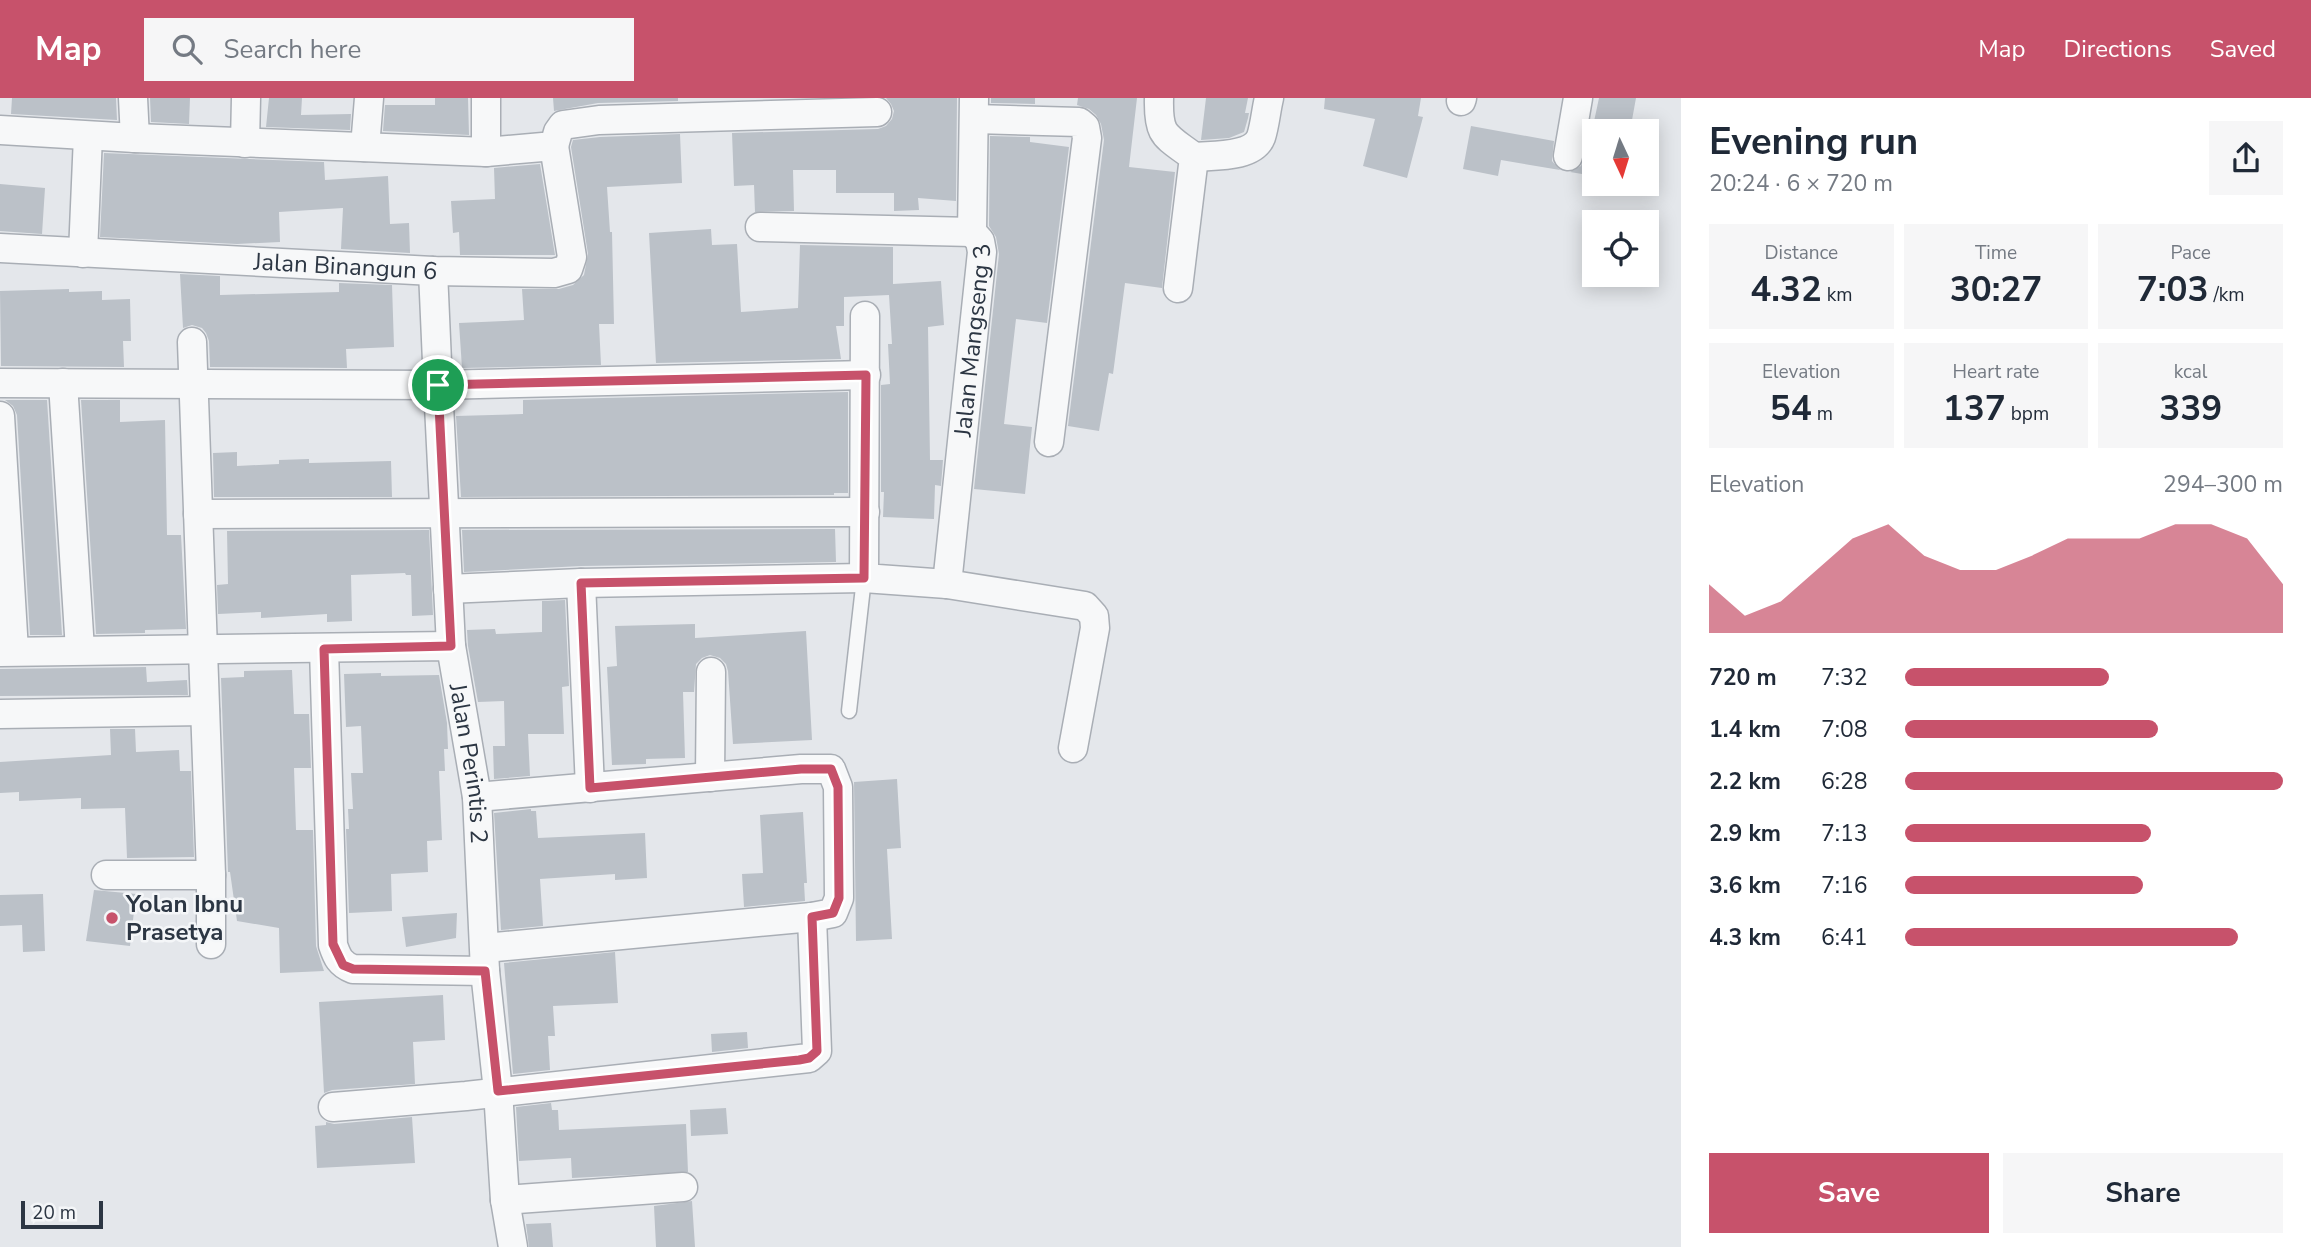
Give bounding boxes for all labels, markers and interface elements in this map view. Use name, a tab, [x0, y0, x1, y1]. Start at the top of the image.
search box	[144, 18, 634, 81]
text: Map	[35, 27, 102, 72]
icon: search	[168, 30, 206, 68]
text: Search here	[224, 32, 361, 67]
text: Map	[1978, 33, 2025, 65]
text: Directions	[2063, 33, 2172, 65]
text: Saved	[2210, 33, 2276, 65]
text: Evening run	[1709, 116, 1918, 167]
north arrow	[1582, 119, 1659, 196]
map controls	[1582, 119, 1659, 287]
button: share	[2209, 121, 2283, 195]
text: 20:24 · 6 × 720 m	[1709, 168, 1893, 199]
button: locate	[1582, 210, 1659, 287]
text: Distance	[1764, 240, 1838, 266]
text: Time	[1975, 240, 2017, 266]
text: Pace	[2170, 240, 2211, 266]
street label: Jalan Mangseng 3	[947, 241, 999, 439]
street label: Jalan Binangun 6	[252, 245, 438, 287]
text: 4.32	[1750, 266, 1822, 313]
text: 30:27	[1950, 266, 2042, 313]
text: 7:03	[2137, 266, 2209, 313]
text: km	[1822, 282, 1853, 308]
text: /km	[2209, 282, 2244, 308]
pin	[408, 355, 468, 415]
text: Elevation	[1762, 359, 1841, 385]
text: Heart rate	[1953, 359, 2039, 385]
text: kcal	[2174, 359, 2208, 385]
icon: arrive	[419, 366, 457, 404]
text: 54	[1770, 385, 1812, 432]
text: 137	[1943, 385, 2006, 432]
text: 339	[2159, 385, 2222, 432]
text: m	[1812, 401, 1833, 427]
text: bpm	[2006, 401, 2049, 427]
text: Elevation	[1709, 469, 1804, 500]
text: 294–300 m	[2163, 469, 2283, 500]
text: 720 m	[1709, 662, 1777, 693]
text: 7:32	[1821, 662, 1868, 693]
street label: Jalan Perintis 2	[442, 680, 495, 844]
text: 1.4 km	[1709, 714, 1781, 745]
text: 7:08	[1821, 714, 1868, 745]
text: 2.2 km	[1709, 766, 1781, 797]
text: 6:28	[1821, 766, 1868, 797]
text: 2.9 km	[1709, 818, 1781, 849]
text: 7:13	[1821, 818, 1868, 849]
text: 3.6 km	[1709, 870, 1781, 901]
text: 7:16	[1821, 870, 1868, 901]
place label: Yolan Ibnu Prasetya	[125, 888, 243, 948]
marker: Yolan Ibnu Prasetya	[104, 910, 120, 926]
text: 4.3 km	[1709, 922, 1781, 953]
text: 6:41	[1821, 922, 1868, 953]
button: Save	[1709, 1153, 1989, 1233]
button: Share	[2003, 1153, 2283, 1233]
scale bar	[21, 1198, 103, 1230]
text: 20 m	[32, 1200, 76, 1226]

